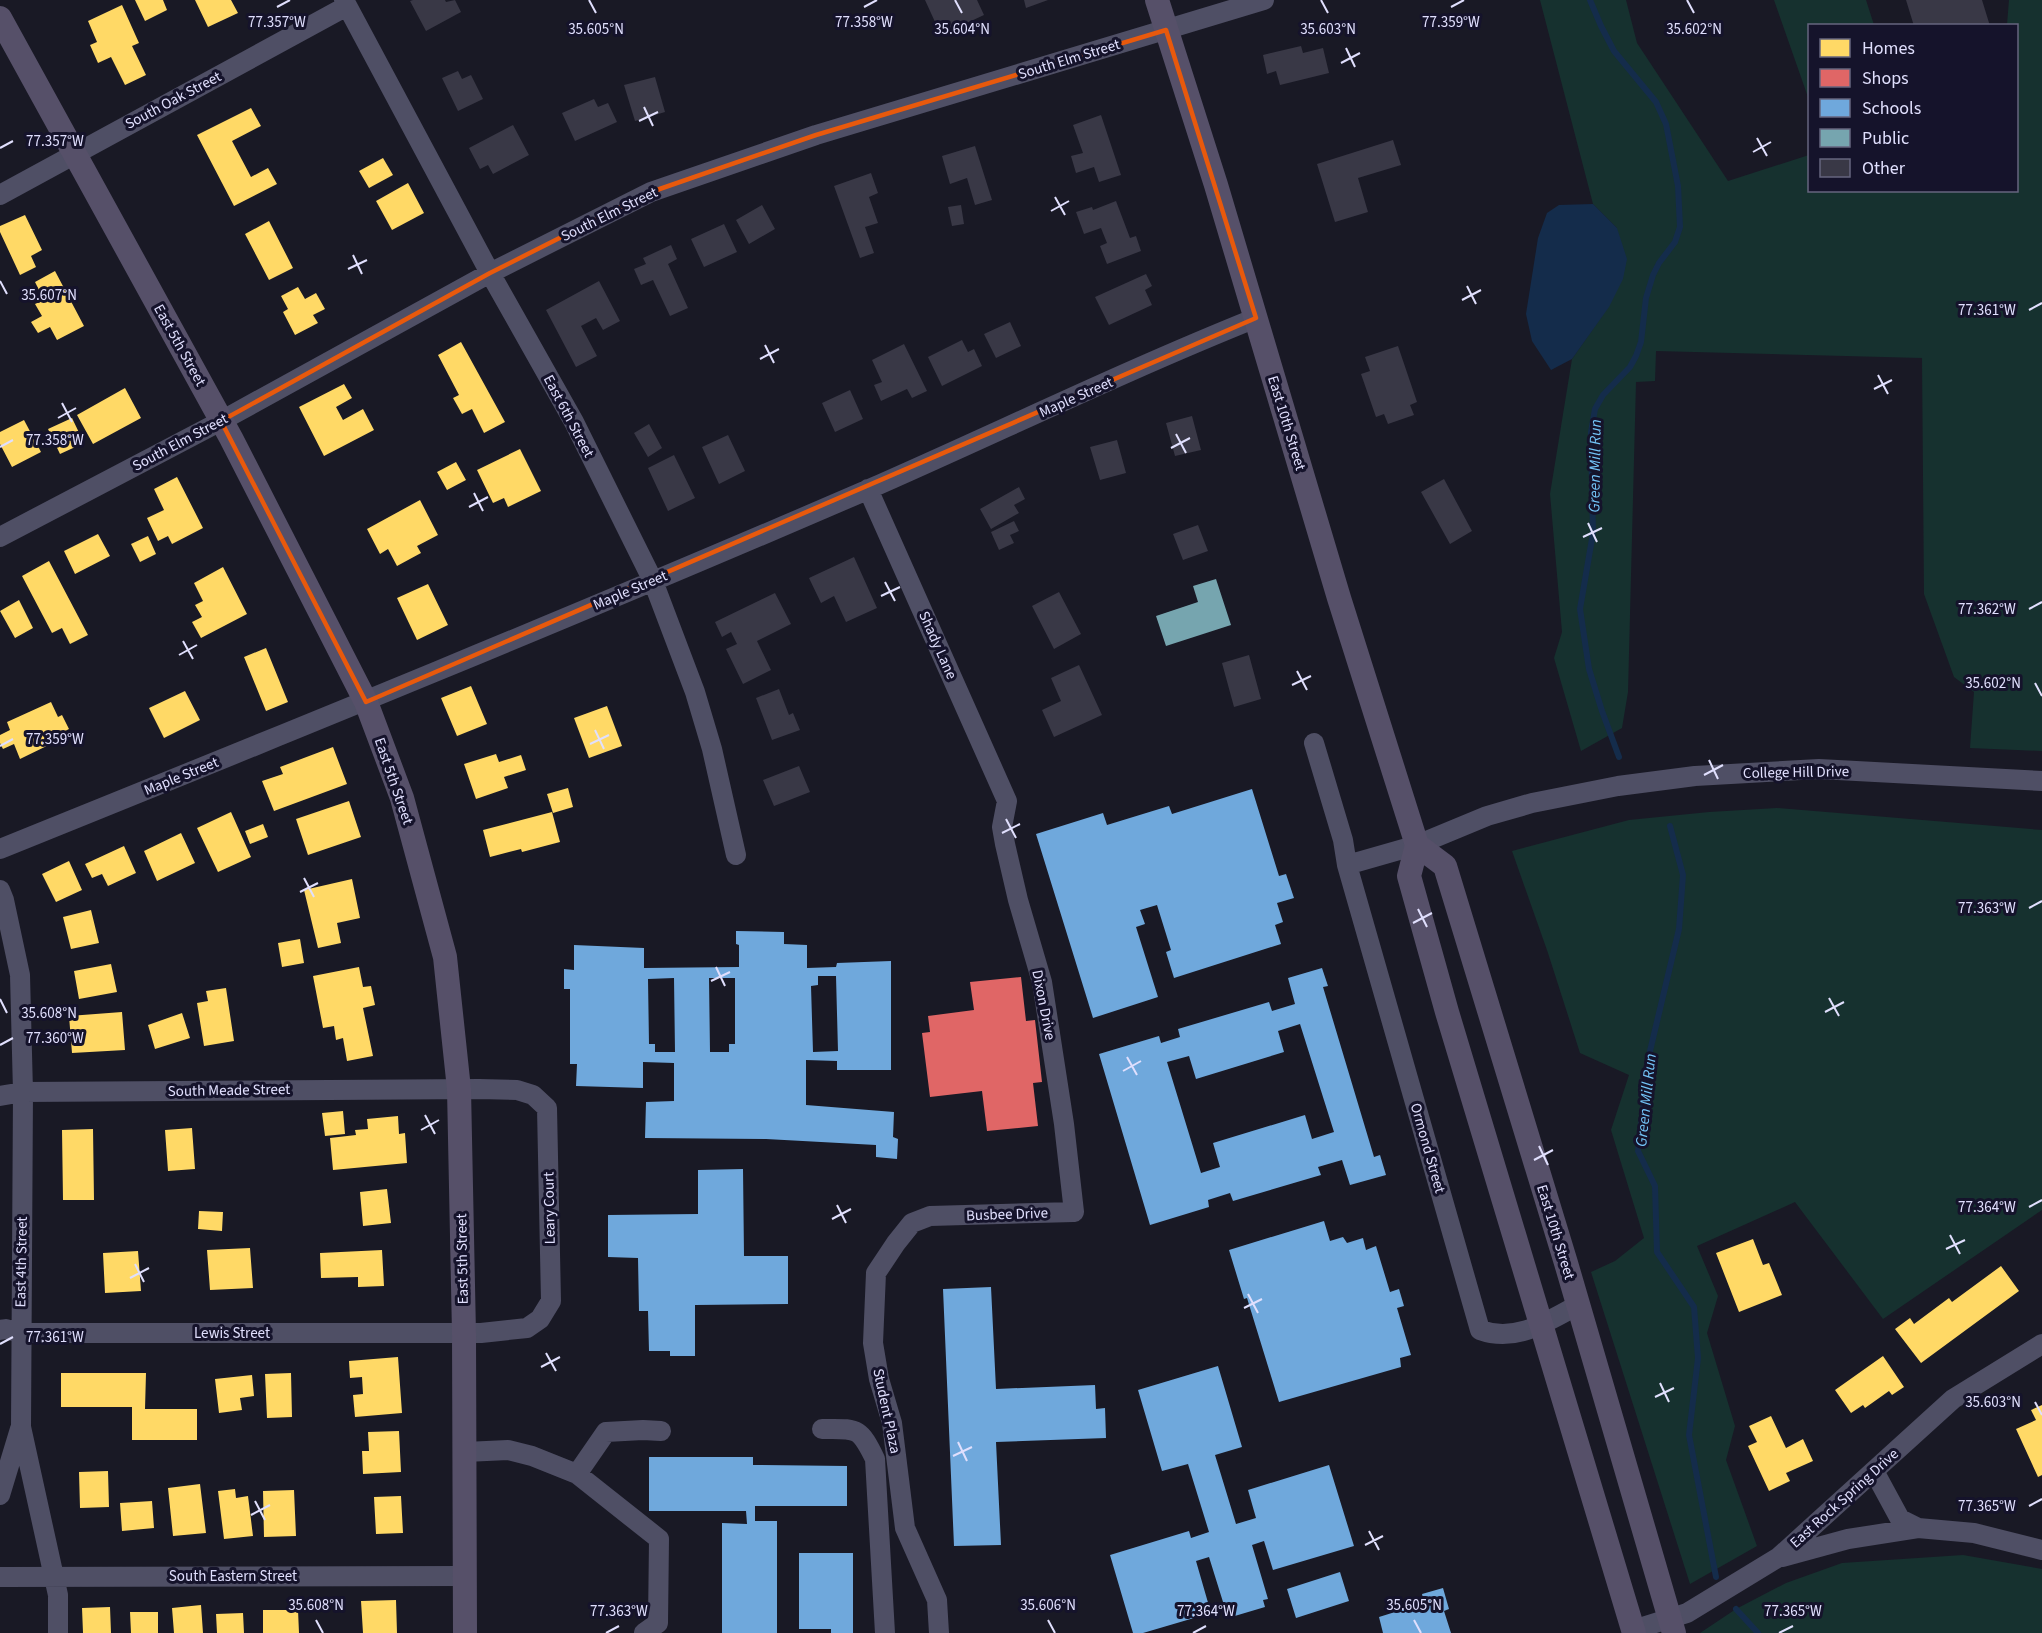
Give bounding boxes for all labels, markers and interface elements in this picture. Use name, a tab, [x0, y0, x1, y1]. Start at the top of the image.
text: 77.357°W	[248, 12, 306, 33]
text: 77.358°W	[835, 12, 893, 33]
text: 77.359°W	[1422, 12, 1480, 33]
text: 35.605°N	[568, 19, 624, 40]
text: 35.604°N	[934, 19, 990, 40]
text: 35.603°N	[1300, 19, 1356, 40]
text: 35.602°N	[1666, 19, 1722, 40]
legend	[1808, 24, 2018, 192]
street label: South Elm Street	[1016, 34, 1123, 85]
text: Homes	[1862, 36, 1915, 61]
street label: South Oak Street	[121, 66, 225, 135]
text: Shops	[1862, 66, 1909, 91]
text: Schools	[1862, 96, 1921, 121]
text: Public	[1862, 126, 1909, 151]
text: 77.357°W	[26, 131, 84, 152]
text: Other	[1862, 156, 1906, 181]
street label: South Elm Street	[557, 182, 661, 247]
text: 35.607°N	[21, 285, 77, 306]
street label: East 5th Street	[148, 300, 211, 390]
text: 77.361°W	[1958, 300, 2016, 321]
street label: East 6th Street	[538, 371, 599, 461]
street label: Maple Street	[1036, 372, 1116, 423]
street label: East 10th Street	[1262, 373, 1311, 473]
street label: South Elm Street	[129, 408, 232, 476]
water label: Green Mill Run	[1583, 419, 1607, 513]
text: 77.358°W	[26, 430, 84, 451]
street label: Maple Street	[590, 565, 670, 615]
text: 77.362°W	[1958, 599, 2016, 620]
street label: Shady Lane	[913, 608, 962, 683]
text: 35.602°N	[1965, 673, 2021, 694]
text: 77.359°W	[26, 729, 84, 750]
street label: East 5th Street	[369, 735, 418, 828]
street label: Maple Street	[141, 752, 222, 801]
street label: College Hill Drive	[1743, 761, 1849, 784]
text: 77.363°W	[1958, 898, 2016, 919]
street label: Dixon Drive	[1026, 968, 1061, 1042]
text: 35.608°N	[21, 1003, 77, 1024]
text: 77.360°W	[26, 1028, 84, 1049]
water label: Green Mill Run	[1630, 1052, 1662, 1148]
street label: South Meade Street	[168, 1079, 290, 1102]
street label: Ormond Street	[1405, 1101, 1450, 1196]
street label: Leary Court	[538, 1171, 561, 1244]
street label: East 10th Street	[1531, 1182, 1580, 1282]
text: 77.364°W	[1958, 1197, 2016, 1218]
street label: Busbee Drive	[966, 1203, 1048, 1226]
street label: East 5th Street	[451, 1213, 474, 1305]
street label: East 4th Street	[10, 1216, 33, 1308]
street label: Lewis Street	[194, 1323, 270, 1344]
text: 77.361°W	[26, 1327, 84, 1348]
street label: Student Plaza	[867, 1367, 906, 1456]
text: 35.603°N	[1965, 1392, 2021, 1413]
street label: East Rock Spring Drive	[1785, 1444, 1903, 1553]
text: 77.365°W	[1958, 1496, 2016, 1517]
street label: South Eastern Street	[169, 1566, 297, 1587]
text: 35.608°N	[288, 1595, 344, 1616]
text: 35.606°N	[1020, 1595, 1076, 1616]
text: 35.605°N	[1386, 1595, 1442, 1616]
text: 77.363°W	[590, 1601, 648, 1622]
text: 77.364°W	[1177, 1601, 1235, 1622]
text: 77.365°W	[1764, 1601, 1822, 1622]

